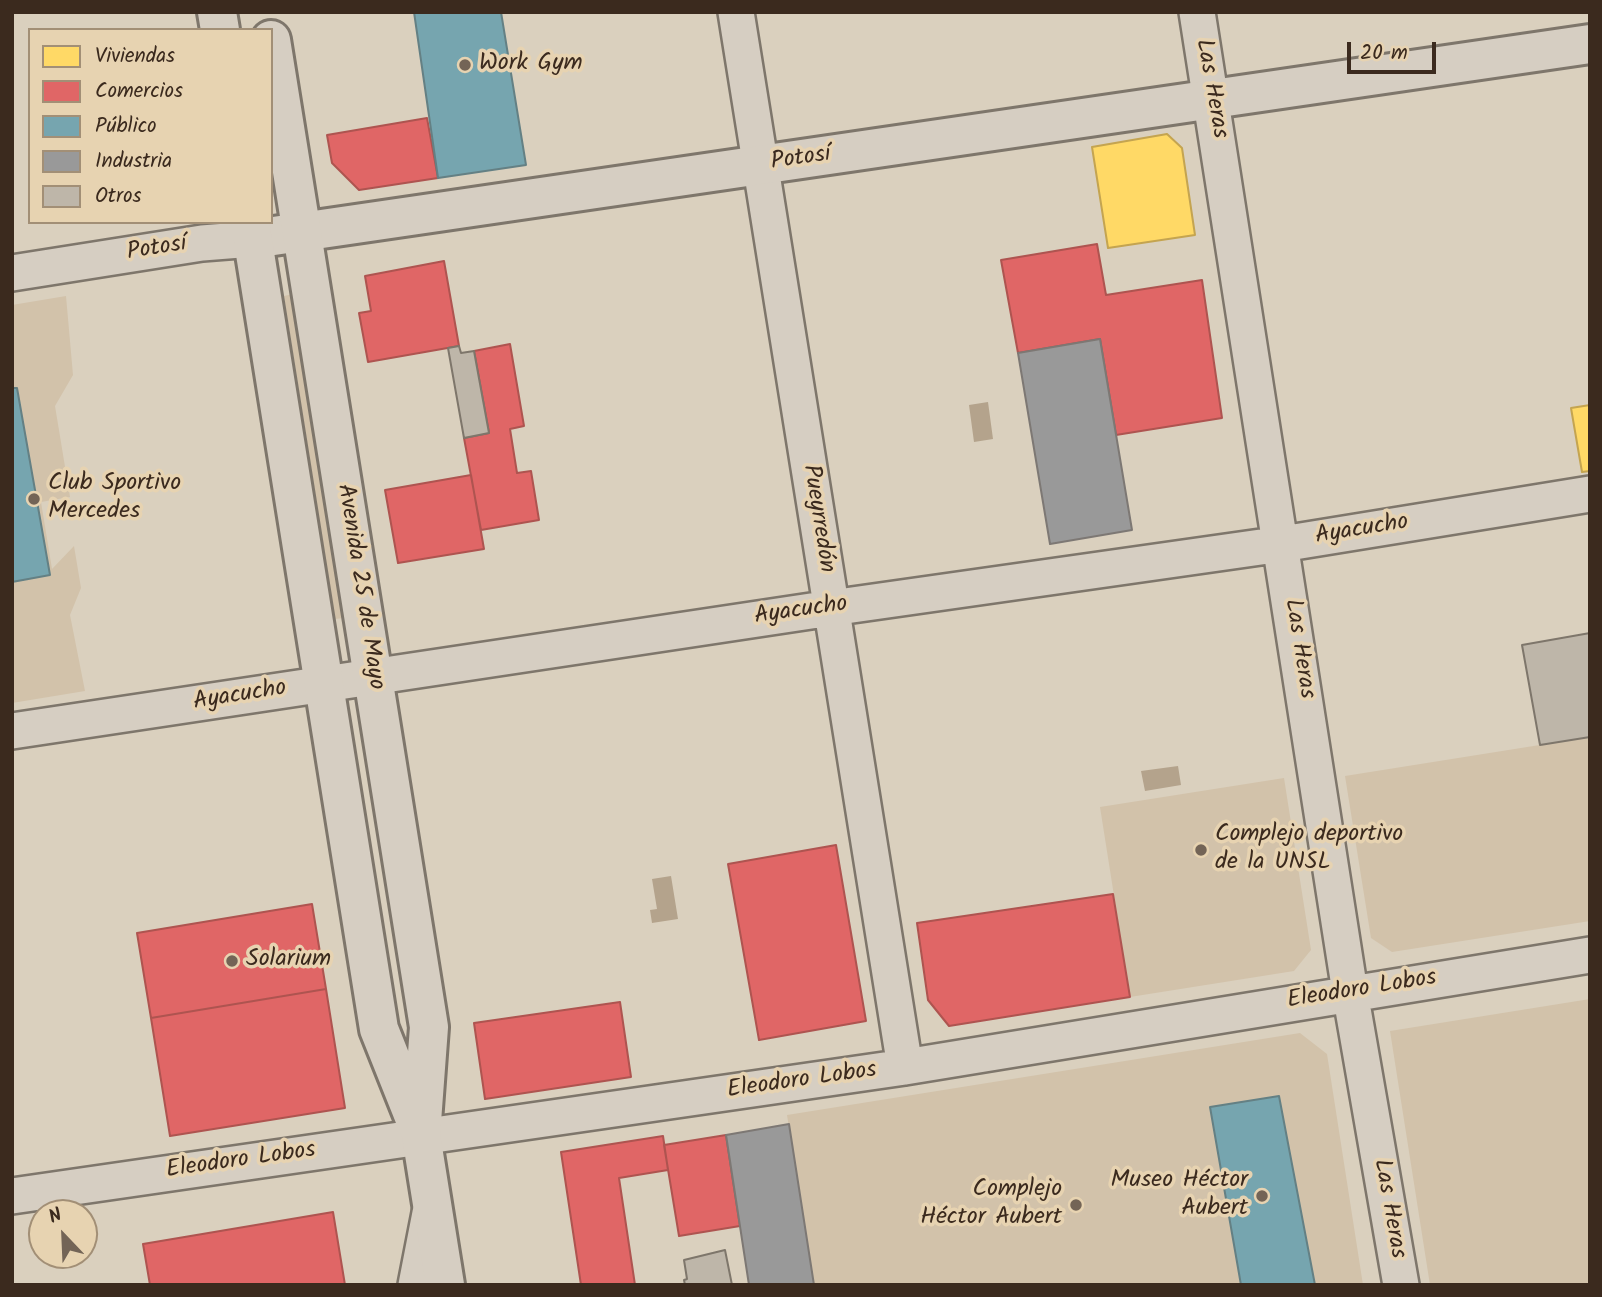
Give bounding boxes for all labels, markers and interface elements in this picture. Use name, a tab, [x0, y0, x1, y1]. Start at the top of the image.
legend	[28, 28, 273, 224]
scale bar	[1350, 28, 1439, 72]
street label: Las Heras	[1187, 37, 1233, 141]
text: 20 m	[1360, 37, 1408, 70]
text: Viviendas	[95, 40, 175, 73]
place label: Work Gym	[479, 51, 582, 79]
marker: Work Gym	[457, 57, 473, 73]
text: Comercios	[95, 75, 183, 108]
text: Público	[95, 110, 157, 143]
street label: Potosí	[769, 142, 833, 178]
text: Industria	[95, 145, 172, 178]
text: Otros	[95, 180, 141, 213]
street label: Potosí	[125, 231, 189, 269]
street label: Pueyrredón	[794, 463, 840, 575]
place label: Club Sportivo Mercedes	[48, 471, 181, 527]
street label: Avenida 25 de Mayo	[329, 482, 389, 692]
marker: Club Sportivo Mercedes	[26, 491, 42, 507]
street label: Ayacucho	[1313, 509, 1411, 553]
street label: Ayacucho	[753, 591, 849, 633]
street label: Las Heras	[1276, 597, 1320, 701]
street label: Ayacucho	[191, 675, 289, 719]
place label: Complejo deportivo de la UNSL	[1215, 822, 1403, 878]
marker: Complejo deportivo de la UNSL	[1193, 842, 1209, 858]
place label: Solarium	[246, 947, 331, 975]
marker: Solarium	[224, 953, 240, 969]
street label: Eleodoro Lobos	[1285, 965, 1439, 1017]
street label: Eleodoro Lobos	[725, 1057, 879, 1107]
street label: Eleodoro Lobos	[164, 1137, 318, 1187]
street label: Las Heras	[1365, 1157, 1411, 1261]
place label: Museo Héctor Aubert	[1111, 1168, 1248, 1224]
place label: Complejo Héctor Aubert	[920, 1177, 1062, 1233]
marker: Museo Héctor Aubert	[1254, 1188, 1270, 1204]
marker: Complejo Héctor Aubert	[1068, 1197, 1084, 1213]
north arrow	[28, 1199, 98, 1269]
text: N	[44, 1200, 67, 1233]

